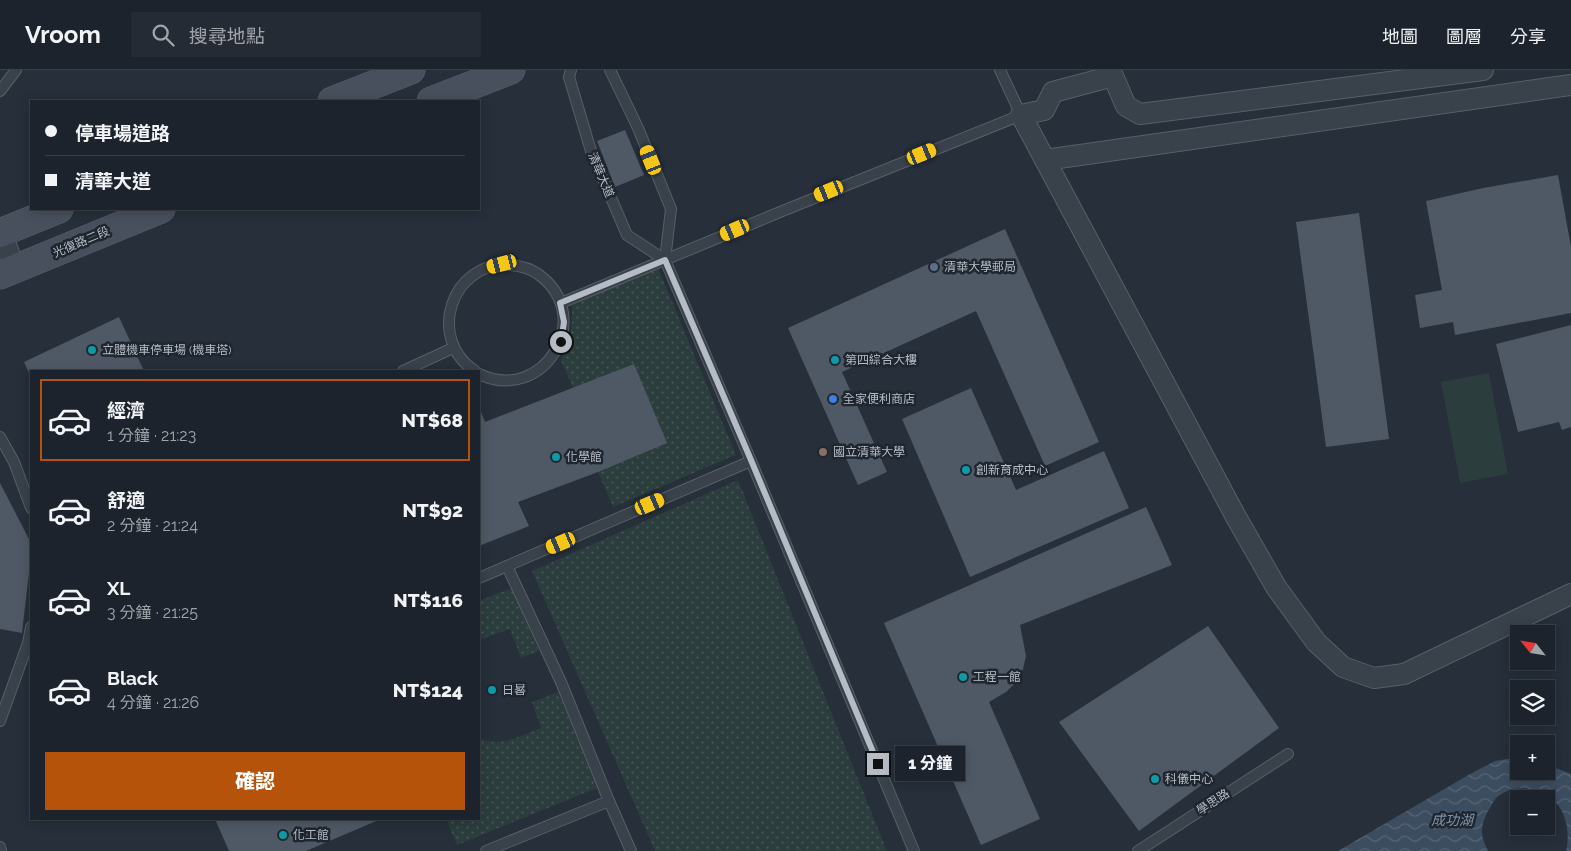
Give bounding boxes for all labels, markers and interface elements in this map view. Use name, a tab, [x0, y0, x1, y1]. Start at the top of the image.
search box	[131, 12, 481, 57]
text: Vroom	[25, 20, 101, 49]
icon: search	[149, 21, 177, 49]
text: 搜尋地點	[189, 25, 265, 47]
text: 地圖	[1382, 26, 1418, 47]
text: 圖層	[1446, 26, 1482, 47]
text: 分享	[1510, 26, 1546, 47]
text: 停車場道路	[75, 122, 170, 144]
car	[905, 141, 938, 167]
car	[638, 143, 663, 177]
street label: 清華大道	[585, 150, 617, 200]
text: 清華大道	[75, 170, 151, 192]
car	[812, 178, 845, 204]
car	[718, 217, 751, 243]
street label: 光復路二段	[51, 224, 111, 260]
car	[485, 253, 518, 275]
place label: 清華大學郵局	[944, 260, 1016, 274]
marker: 清華大學郵局	[928, 261, 940, 273]
route start	[550, 331, 572, 353]
place label: 立體機車停車場 (機車塔)	[102, 343, 232, 357]
marker: 立體機車停車場 (機車塔)	[86, 344, 98, 356]
place label: 第四綜合大樓	[845, 353, 917, 367]
marker: 第四綜合大樓	[829, 354, 841, 366]
place label: 全家便利商店	[843, 392, 915, 406]
marker: 全家便利商店	[827, 393, 839, 405]
icon: car	[47, 398, 92, 443]
text: 經濟	[107, 399, 145, 421]
text: NT$68	[402, 409, 463, 431]
text: 1 分鐘 · 21:23	[107, 426, 196, 445]
place label: 國立清華大學	[833, 445, 905, 459]
marker: 國立清華大學	[817, 446, 829, 458]
place label: 化學館	[566, 450, 602, 464]
marker: 化學館	[550, 451, 562, 463]
place label: 創新育成中心	[976, 463, 1048, 477]
marker: 創新育成中心	[960, 464, 972, 476]
icon: car	[47, 488, 92, 533]
text: 舒適	[107, 489, 145, 511]
car	[633, 491, 666, 517]
text: NT$92	[402, 499, 463, 521]
text: 2 分鐘 · 21:24	[107, 516, 198, 535]
car	[544, 530, 577, 556]
text: XL	[107, 577, 130, 599]
icon: car	[47, 578, 92, 623]
text: NT$116	[393, 589, 463, 611]
text: 3 分鐘 · 21:25	[107, 603, 198, 622]
north arrow	[1510, 625, 1555, 670]
map controls	[1510, 625, 1555, 835]
text: Black	[107, 667, 158, 689]
icon: car	[47, 668, 92, 713]
place label: 工程一館	[973, 670, 1021, 684]
marker: 工程一館	[957, 671, 969, 683]
text: NT$124	[393, 679, 463, 701]
button: layers	[1510, 680, 1555, 725]
place label: 日晷	[502, 683, 526, 697]
marker: 日晷	[486, 684, 498, 696]
text: 4 分鐘 · 21:26	[107, 693, 199, 712]
button: +	[1510, 735, 1555, 780]
callout: 1 分鐘	[896, 746, 966, 782]
button: 確認	[45, 752, 465, 810]
route end	[867, 753, 889, 775]
text: 1 分鐘	[908, 754, 952, 773]
place label: 科儀中心	[1165, 772, 1213, 786]
marker: 科儀中心	[1149, 773, 1161, 785]
street label: 學思路	[1194, 786, 1232, 818]
button: −	[1510, 790, 1555, 835]
water label: 成功湖	[1431, 812, 1475, 828]
place label: 化工館	[293, 828, 329, 842]
marker: 化工館	[277, 829, 289, 841]

